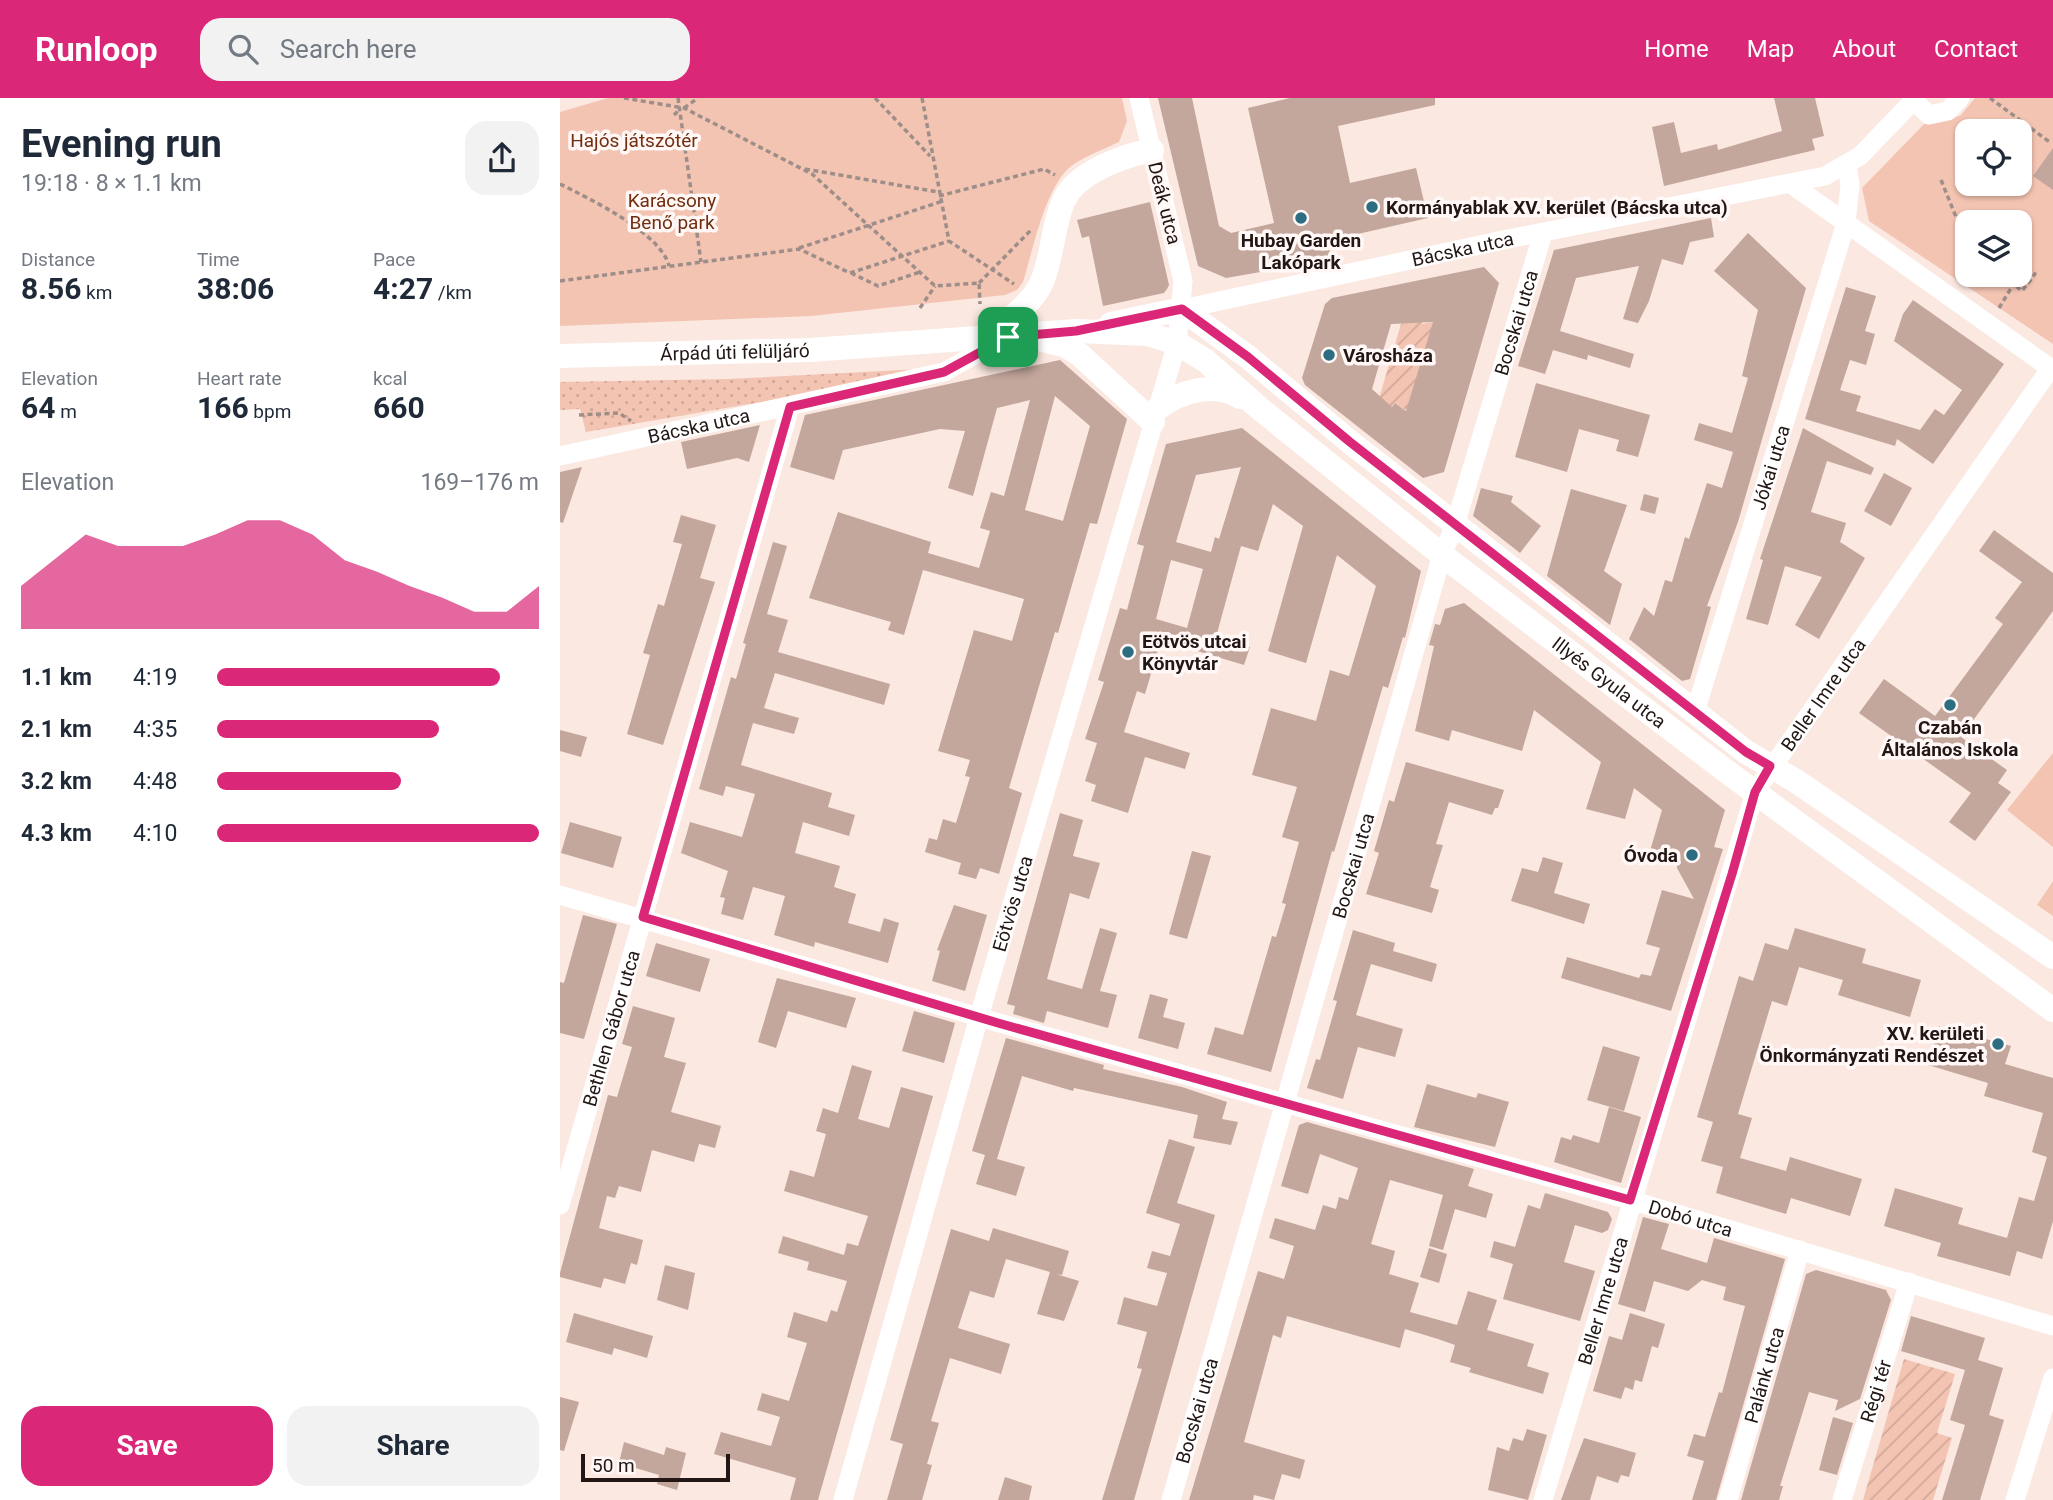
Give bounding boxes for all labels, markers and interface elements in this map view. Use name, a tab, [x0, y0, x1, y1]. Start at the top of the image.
search box	[200, 18, 690, 81]
text: Runloop	[35, 30, 158, 69]
icon: search	[224, 30, 262, 68]
text: Search here	[280, 34, 416, 64]
text: Home	[1644, 35, 1709, 63]
text: Map	[1747, 35, 1794, 63]
text: About	[1832, 35, 1896, 63]
text: Contact	[1934, 35, 2018, 63]
map controls	[1955, 119, 2032, 287]
button: locate	[1955, 119, 2032, 196]
button: share	[465, 121, 539, 195]
text: Evening run	[21, 122, 222, 166]
park label: Hajós játszótér	[570, 129, 698, 152]
street label: Deák utca	[1143, 159, 1186, 247]
text: 19:18 · 8 × 1.1 km	[21, 170, 202, 197]
park label: Karácsony Benő park	[628, 189, 716, 234]
place label: Kormányablak XV. kerület (Bácska utca)	[1386, 196, 1728, 219]
marker: Kormányablak XV. kerület (Bácska utca)	[1364, 199, 1380, 215]
marker: Hubay Garden Lakópark	[1293, 210, 1309, 226]
button: layers	[1955, 210, 2032, 287]
street label: Bácska utca	[1410, 227, 1516, 271]
place label: Hubay Garden Lakópark	[1241, 229, 1361, 274]
text: Distance	[21, 248, 95, 271]
text: Time	[197, 248, 240, 271]
text: Pace	[373, 248, 415, 271]
street label: Bocskai utca	[1490, 268, 1543, 378]
text: 8.56	[21, 271, 81, 306]
text: 38:06	[197, 271, 274, 306]
text: 4:27	[373, 271, 433, 306]
text: km	[81, 281, 112, 304]
text: /km	[433, 281, 472, 304]
pin	[978, 307, 1038, 367]
icon: arrive	[989, 318, 1027, 356]
street label: Árpád úti felüljáró	[660, 339, 810, 366]
place label: Városháza	[1343, 344, 1433, 367]
marker: Városháza	[1321, 347, 1337, 363]
text: Elevation	[21, 367, 98, 390]
text: Heart rate	[197, 367, 282, 390]
text: kcal	[373, 367, 407, 390]
text: 64	[21, 390, 55, 425]
text: 166	[197, 390, 249, 425]
text: 660	[373, 390, 425, 425]
text: m	[55, 400, 77, 423]
text: bpm	[249, 400, 291, 423]
street label: Bácska utca	[646, 404, 752, 448]
street label: Jókai utca	[1747, 422, 1795, 513]
text: Elevation	[21, 469, 114, 496]
text: 169–176 m	[420, 469, 539, 496]
place label: Eötvös utcai Könyvtár	[1142, 630, 1247, 675]
street label: Illyés Gyula utca	[1547, 632, 1670, 733]
street label: Beller Imre utca	[1776, 634, 1871, 756]
marker: Eötvös utcai Könyvtár	[1120, 644, 1136, 660]
text: 1.1 km	[21, 664, 92, 691]
text: 4:19	[133, 664, 177, 691]
marker: Czabán Általános Iskola	[1942, 697, 1958, 713]
text: 2.1 km	[21, 716, 92, 743]
text: 4:35	[133, 716, 177, 743]
place label: Czabán Általános Iskola	[1882, 716, 2018, 761]
text: 3.2 km	[21, 768, 92, 795]
text: 4:48	[133, 768, 177, 795]
street label: Bocskai utca	[1327, 810, 1379, 921]
text: 4.3 km	[21, 820, 92, 847]
text: 4:10	[133, 820, 177, 847]
place label: Óvoda	[1624, 844, 1678, 867]
marker: Óvoda	[1684, 847, 1700, 863]
street label: Eötvös utca	[988, 853, 1038, 955]
street label: Bethlen Gábor utca	[578, 948, 645, 1109]
place label: XV. kerületi Önkormányzati Rendészet	[1760, 1022, 1985, 1067]
marker: XV. kerületi Önkormányzati Rendészet	[1990, 1036, 2006, 1052]
street label: Dobó utca	[1646, 1195, 1735, 1242]
street label: Beller Imre utca	[1573, 1234, 1633, 1368]
street label: Palánk utca	[1740, 1324, 1789, 1426]
street label: Bocskai utca	[1171, 1355, 1223, 1466]
street label: Régi tér	[1855, 1356, 1897, 1425]
button: Save	[21, 1406, 273, 1486]
button: Share	[287, 1406, 539, 1486]
scale bar	[581, 1451, 730, 1483]
text: 50 m	[592, 1454, 635, 1477]

